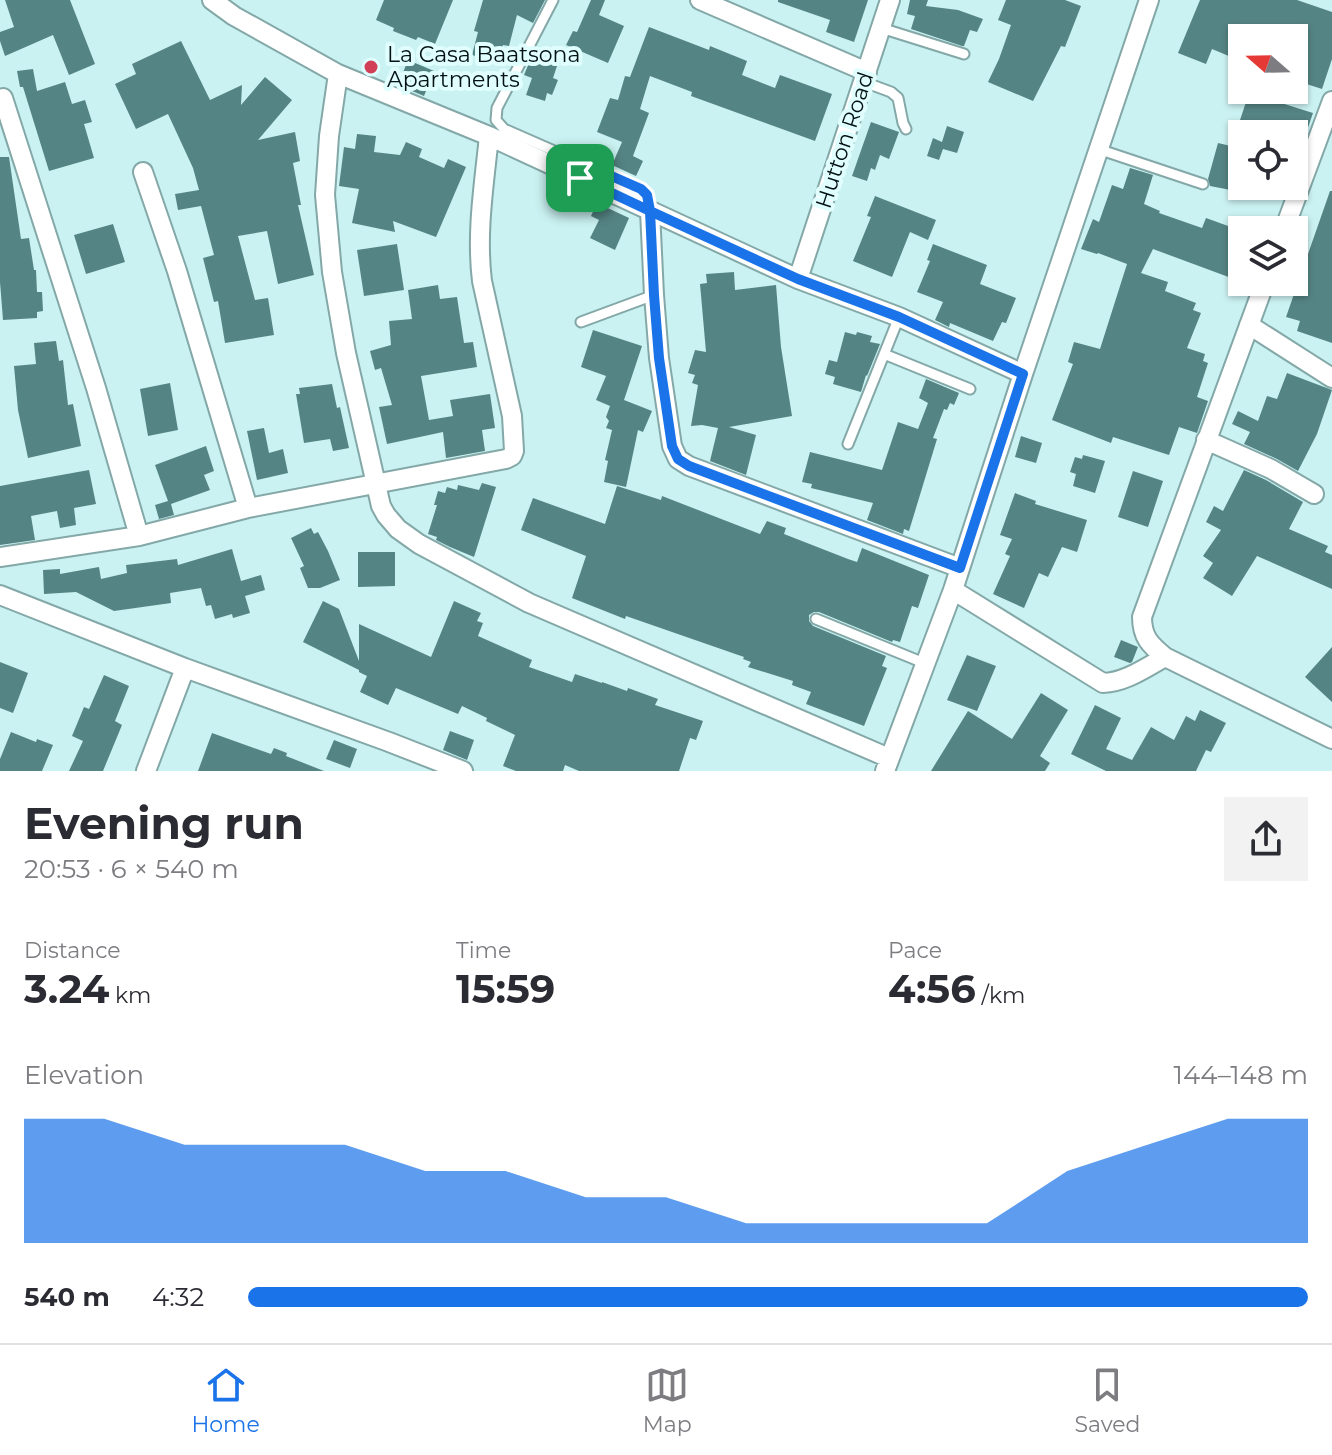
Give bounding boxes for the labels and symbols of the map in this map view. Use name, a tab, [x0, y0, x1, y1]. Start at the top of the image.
north arrow	[1228, 24, 1308, 104]
place label: La Casa Baatsona Apartments	[387, 41, 580, 93]
marker: La Casa Baatsona Apartments	[362, 58, 380, 76]
street label: Hutton Road	[810, 69, 879, 212]
pin	[546, 144, 614, 212]

